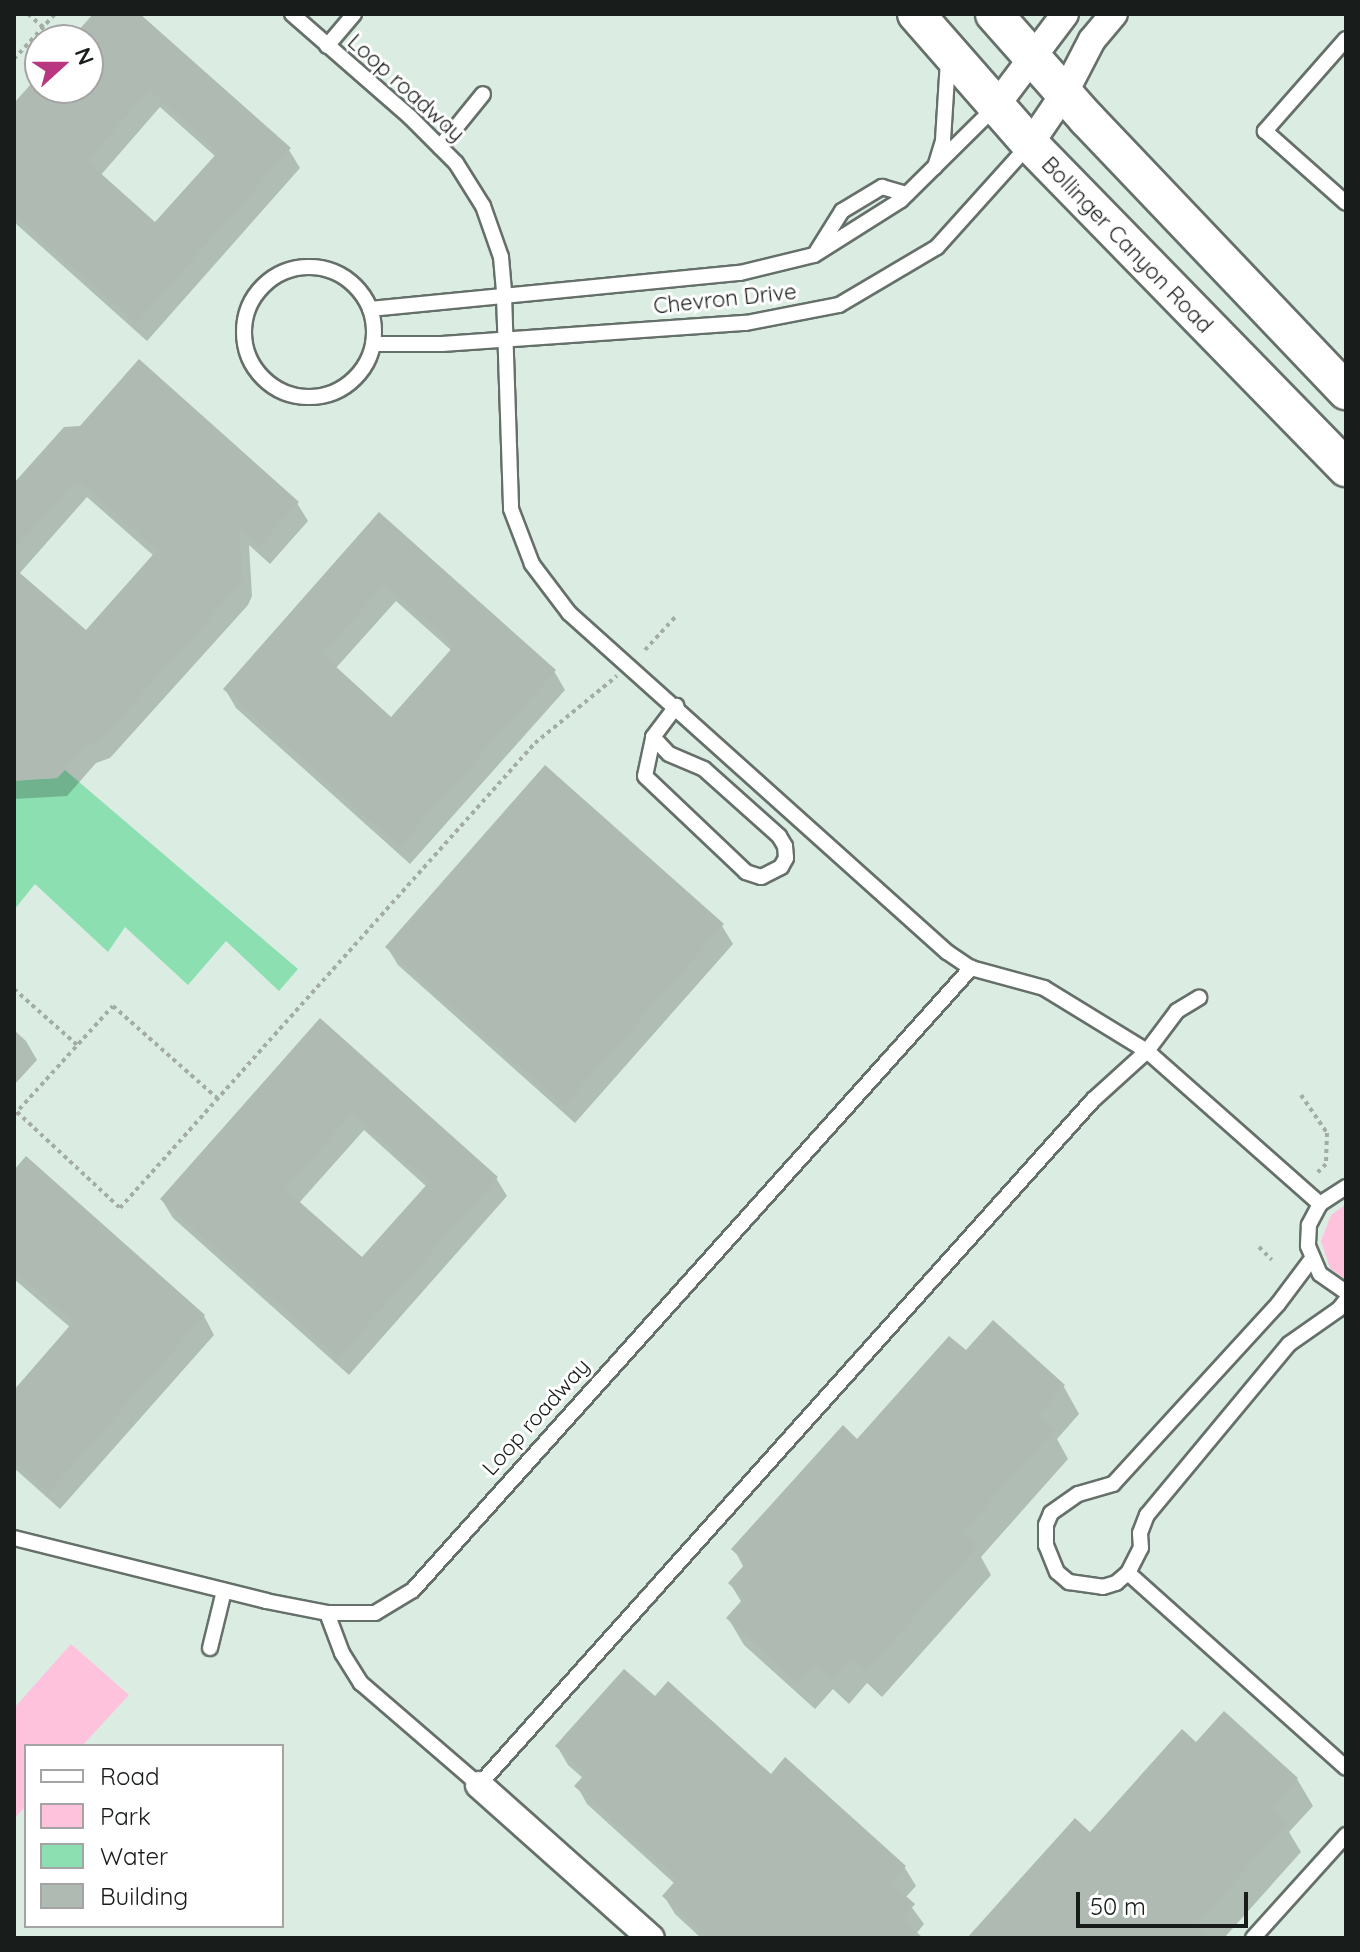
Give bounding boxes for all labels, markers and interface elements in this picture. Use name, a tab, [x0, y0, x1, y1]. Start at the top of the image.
north arrow	[24, 24, 104, 104]
street label: Loop roadway	[342, 29, 470, 147]
text: N	[69, 44, 101, 69]
street label: Bollinger Canyon Road	[1036, 151, 1218, 339]
street label: Chevron Drive	[652, 278, 798, 320]
street label: Loop roadway	[477, 1353, 595, 1481]
legend	[24, 1744, 284, 1928]
text: Road	[100, 1761, 160, 1791]
text: Park	[100, 1801, 151, 1831]
text: Water	[100, 1841, 168, 1871]
scale bar	[1080, 1876, 1252, 1926]
text: Building	[100, 1881, 188, 1911]
text: 50 m	[1090, 1891, 1146, 1921]

